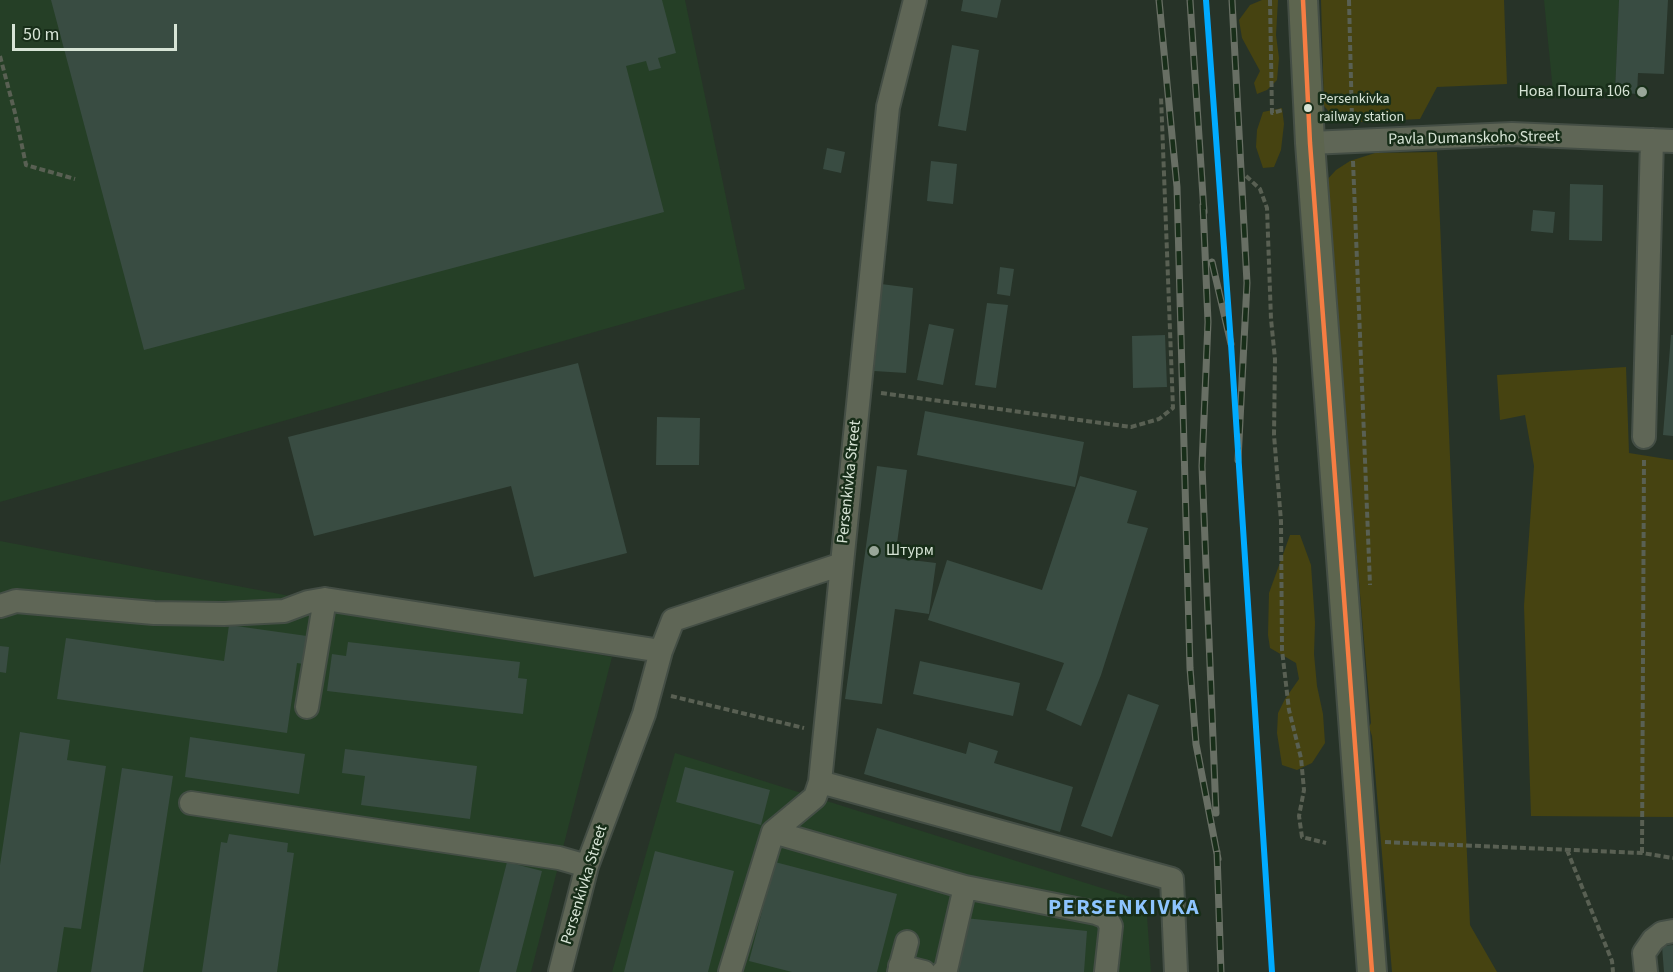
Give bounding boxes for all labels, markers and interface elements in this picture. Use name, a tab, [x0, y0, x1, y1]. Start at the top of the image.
scale bar	[15, 12, 180, 50]
text: 50 m	[23, 22, 59, 47]
place label: Нова Пошта 106	[1518, 82, 1630, 102]
marker: Нова Пошта 106	[1635, 85, 1649, 99]
place label: Persenkivka railway station	[1319, 92, 1404, 124]
marker: Persenkivka railway station	[1302, 102, 1314, 114]
street label: Pavla Dumanskoho Street	[1388, 128, 1560, 150]
street label: Persenkivka Street	[834, 419, 866, 545]
place label: Штурм	[886, 541, 934, 561]
marker: Штурм	[867, 544, 881, 558]
street label: Persenkivka Street	[558, 823, 612, 947]
district label: PERSENKIVKA	[1048, 896, 1200, 922]

